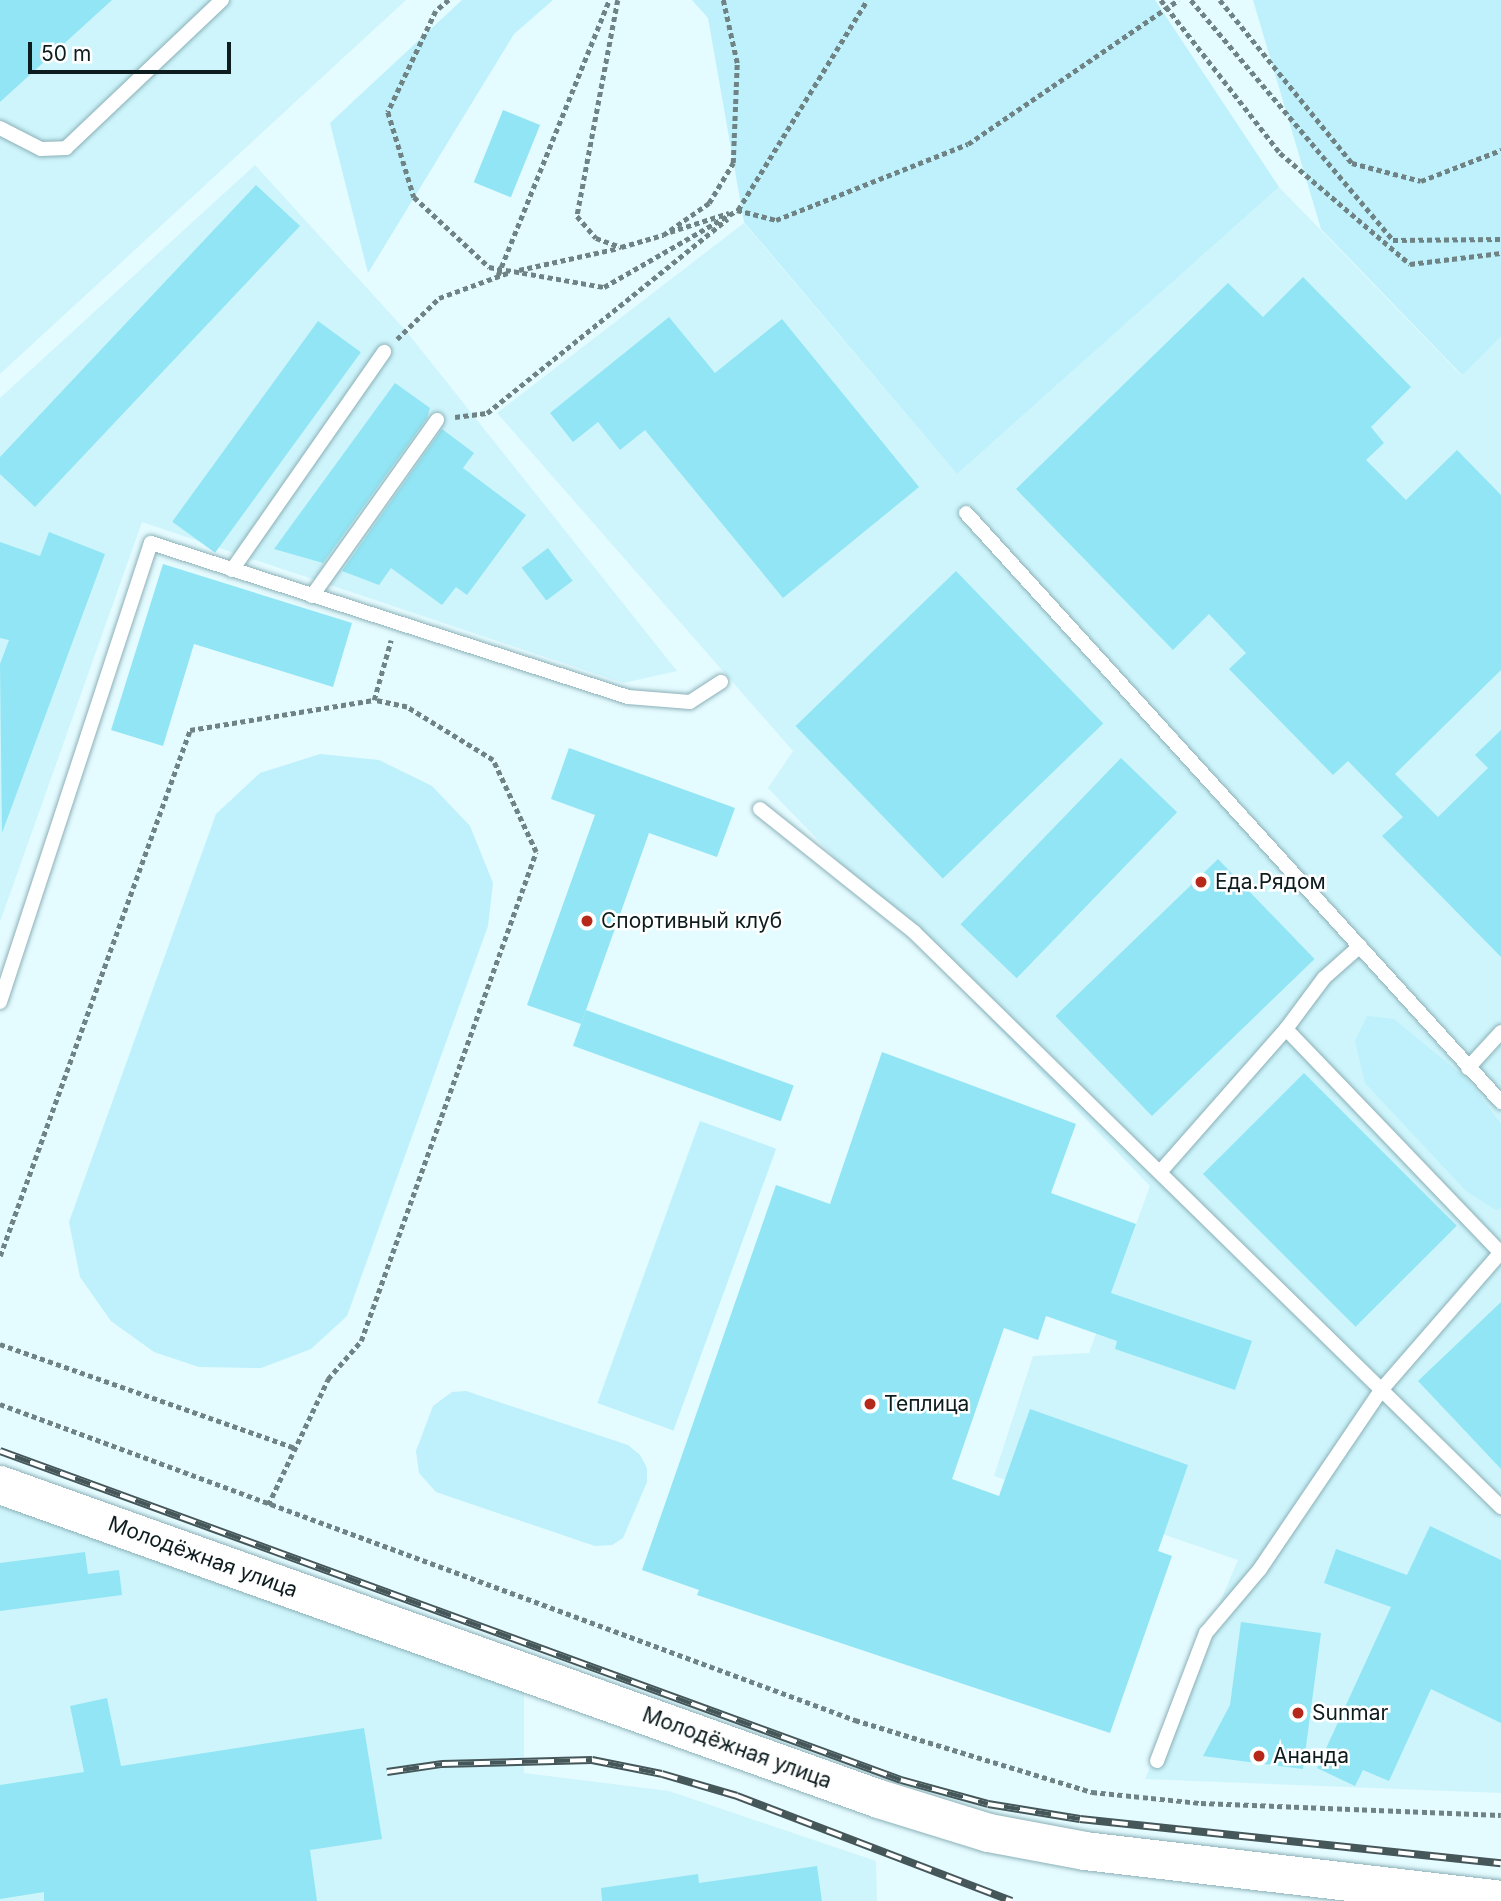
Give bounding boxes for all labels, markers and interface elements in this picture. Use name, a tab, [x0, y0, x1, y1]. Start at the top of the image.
scale bar	[32, 28, 234, 72]
text: 50 m	[41, 41, 91, 66]
place label: Еда.Рядом	[1215, 869, 1326, 895]
marker: Еда.Рядом	[1193, 874, 1209, 890]
place label: Спортивный клуб	[601, 908, 782, 934]
marker: Спортивный клуб	[579, 913, 595, 929]
place label: Теплица	[884, 1391, 969, 1417]
marker: Теплица	[862, 1396, 878, 1412]
street label: Молодёжная улица	[105, 1511, 301, 1603]
place label: Sunmar	[1312, 1700, 1388, 1726]
street label: Молодёжная улица	[639, 1702, 835, 1794]
marker: Sunmar	[1290, 1705, 1306, 1721]
place label: Ананда	[1273, 1743, 1349, 1769]
marker: Ананда	[1251, 1748, 1267, 1764]

